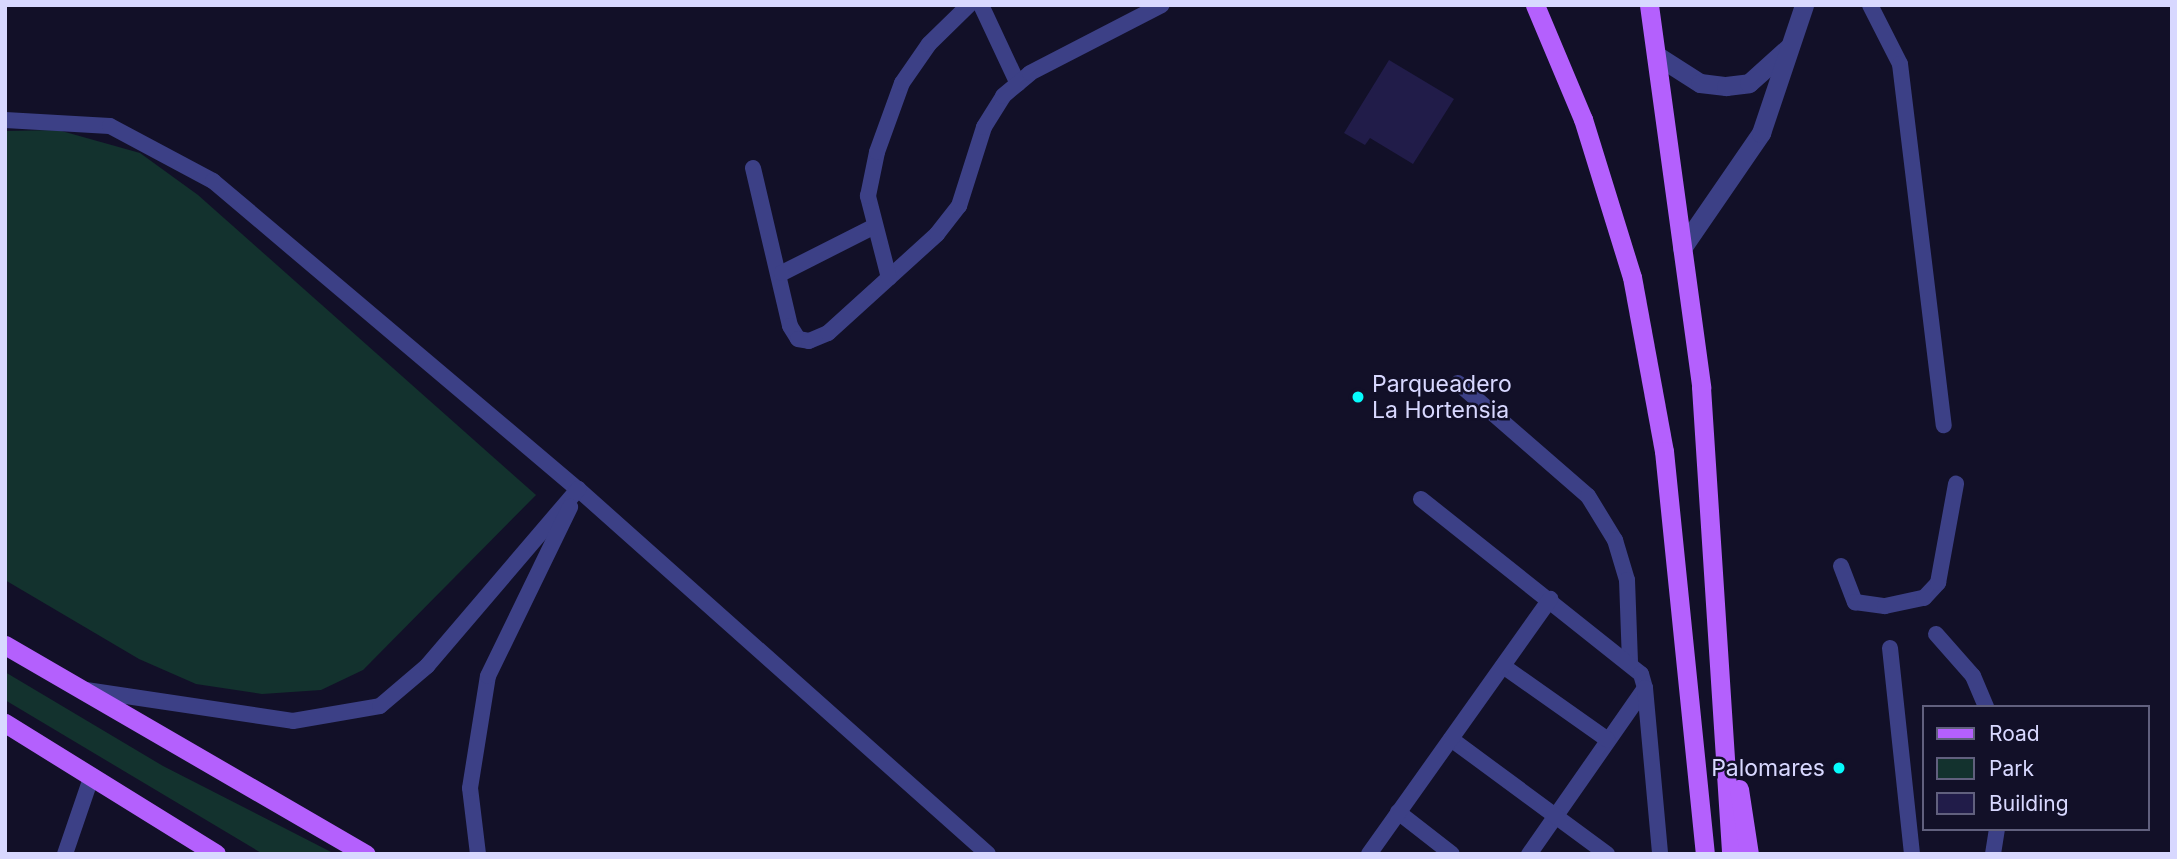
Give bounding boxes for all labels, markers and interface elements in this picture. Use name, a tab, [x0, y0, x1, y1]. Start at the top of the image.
place label: Parqueadero La Hortensia	[1372, 370, 1512, 424]
marker: Parqueadero La Hortensia	[1350, 389, 1366, 405]
legend	[1922, 705, 2149, 831]
text: Road	[1989, 721, 2040, 746]
place label: Palomares	[1711, 754, 1825, 782]
text: Park	[1989, 756, 2034, 781]
marker: Palomares	[1831, 760, 1847, 776]
text: Building	[1989, 791, 2069, 816]

